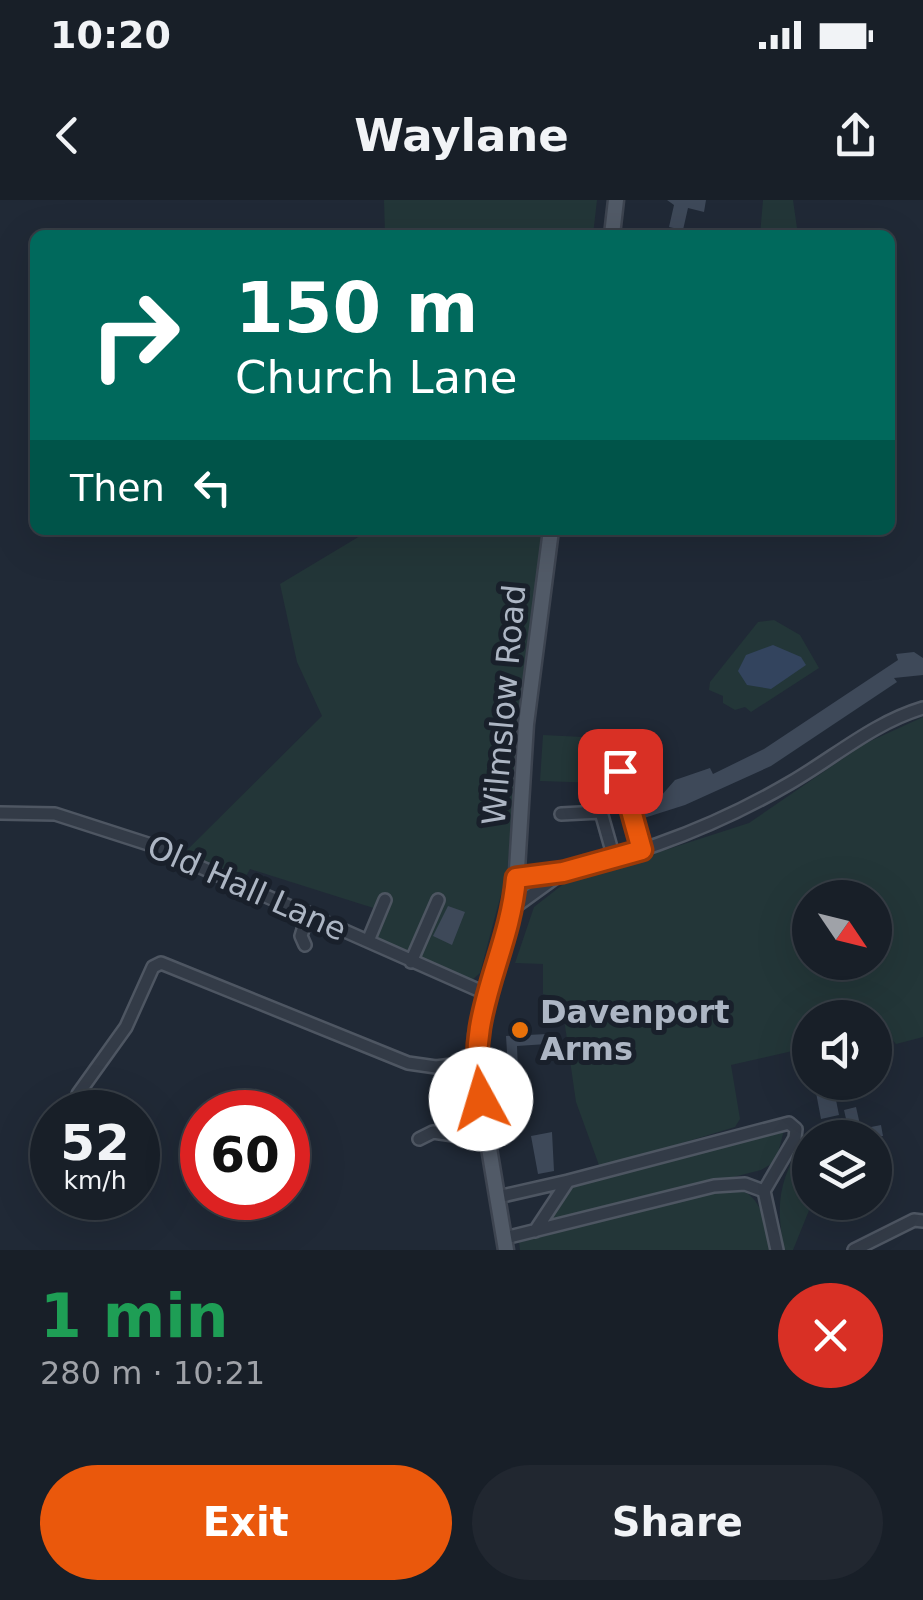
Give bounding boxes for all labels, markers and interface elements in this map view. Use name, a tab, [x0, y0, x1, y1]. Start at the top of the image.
text: 10:20	[50, 13, 171, 57]
icon: back	[40, 108, 95, 163]
icon: share	[828, 108, 883, 163]
text: Waylane	[354, 109, 569, 162]
text: 150 m	[235, 267, 478, 349]
icon: right	[70, 270, 200, 400]
text: Church Lane	[235, 351, 517, 404]
icon: left	[185, 460, 240, 515]
text: Then	[70, 466, 165, 510]
street label: Wilmslow Road	[475, 583, 533, 827]
pin	[578, 729, 663, 814]
icon: arrive	[593, 744, 648, 799]
street label: Old Hall Lane	[142, 827, 352, 949]
north arrow	[792, 880, 892, 980]
map controls	[792, 880, 892, 1220]
place label: Davenport Arms	[540, 993, 729, 1068]
button: sound	[792, 1000, 892, 1100]
marker: Davenport Arms	[509, 1019, 531, 1041]
position arrow	[429, 1047, 533, 1151]
speed limit sign: 60	[180, 1090, 310, 1220]
text: 52	[60, 1114, 130, 1172]
button: layers	[792, 1120, 892, 1220]
text: km/h	[63, 1166, 127, 1195]
text: 1 min	[40, 1281, 228, 1351]
button: close	[778, 1283, 883, 1388]
text: 280 m · 10:21	[40, 1354, 265, 1392]
button: Exit	[40, 1465, 452, 1580]
button: Share	[472, 1465, 883, 1580]

